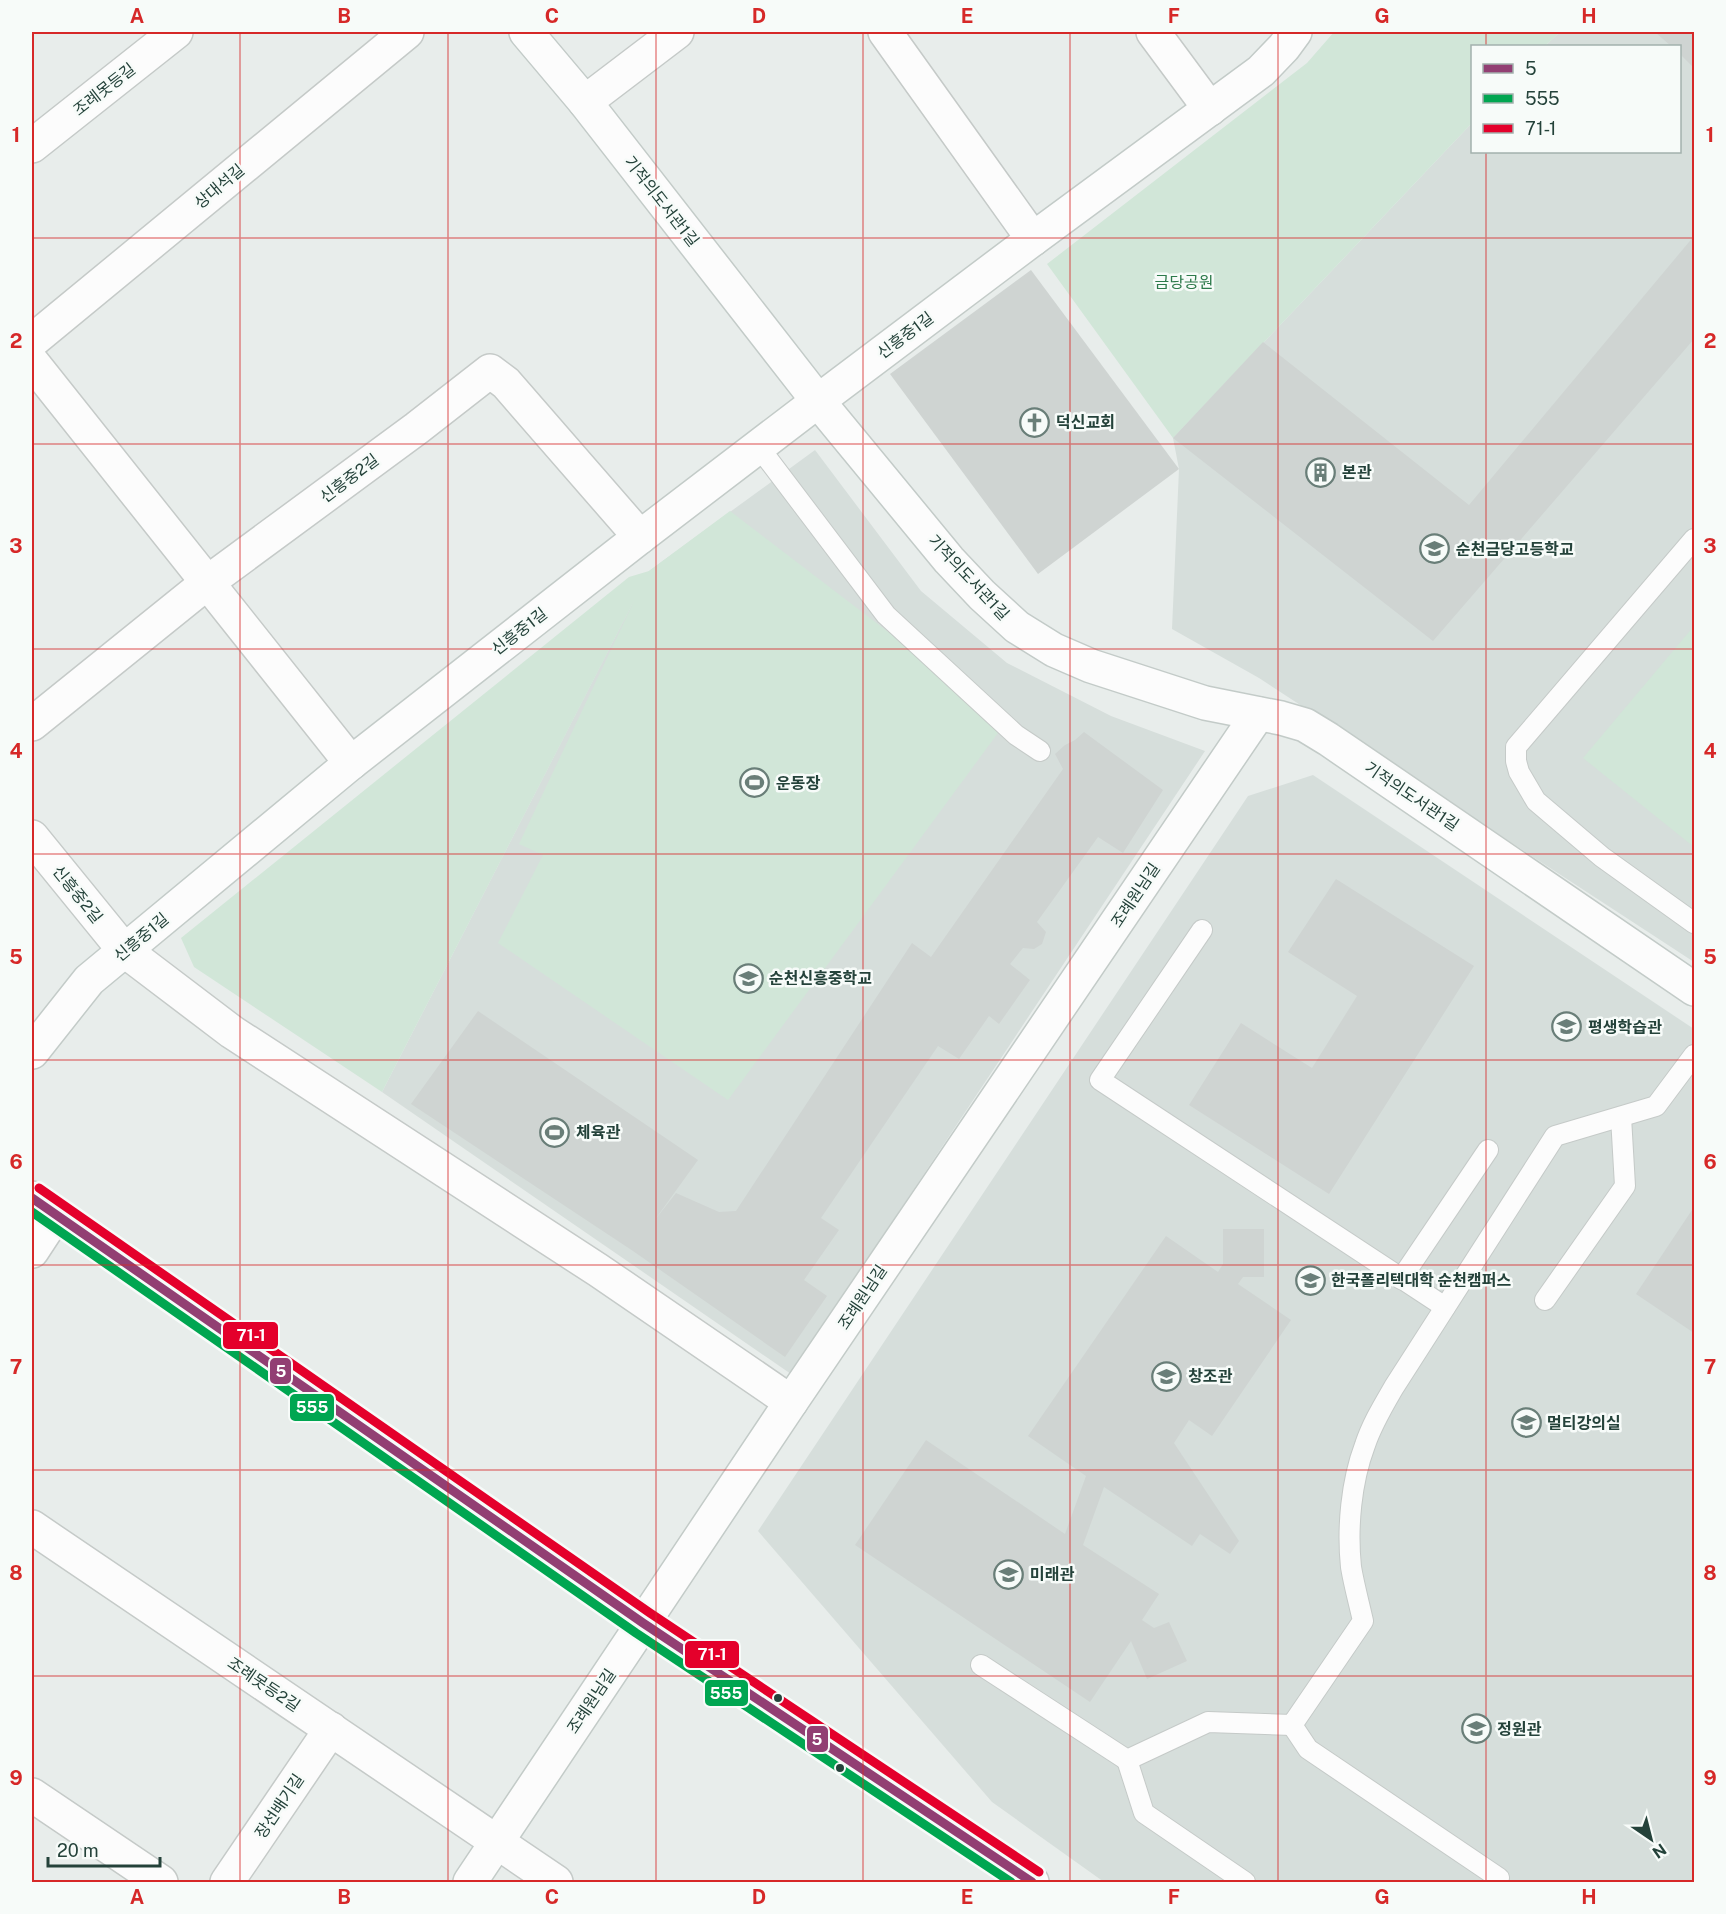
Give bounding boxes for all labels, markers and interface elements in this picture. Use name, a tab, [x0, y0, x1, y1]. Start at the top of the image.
text: A	[130, 4, 144, 28]
text: B	[337, 4, 351, 28]
text: C	[545, 4, 559, 28]
text: D	[752, 4, 766, 28]
text: E	[961, 4, 973, 28]
text: F	[1168, 4, 1180, 28]
text: G	[1374, 4, 1390, 28]
text: H	[1581, 4, 1597, 28]
legend	[1471, 45, 1681, 153]
text: 5	[1525, 58, 1537, 79]
street label: 조례못등길	[69, 59, 139, 120]
text: 555	[1525, 88, 1560, 109]
text: 71-1	[1525, 118, 1556, 139]
text: 1	[12, 123, 20, 147]
text: 1	[1706, 123, 1714, 147]
street label: 기적의도서관1길	[620, 152, 703, 250]
street label: 상대석길	[191, 160, 248, 213]
park label: 금당공원	[1155, 273, 1213, 292]
street label: 신흥중1길	[873, 308, 937, 363]
text: 2	[10, 329, 22, 353]
text: 2	[1704, 329, 1716, 353]
church icon: 덕신교회	[1019, 406, 1051, 438]
place label: 덕신교회	[1056, 413, 1115, 432]
street label: 신흥중2길	[316, 450, 382, 507]
building icon: 본관	[1305, 456, 1337, 488]
place label: 본관	[1342, 463, 1372, 482]
street label: 기적의도서관1길	[924, 531, 1013, 624]
school or university icon: 순천금당고등학교	[1419, 533, 1451, 565]
text: 3	[9, 534, 23, 558]
text: 3	[1703, 534, 1717, 558]
place label: 순천금당고등학교	[1456, 540, 1574, 559]
street label: 신흥중1길	[488, 604, 551, 659]
text: 4	[9, 739, 23, 763]
text: 4	[1703, 739, 1717, 763]
street label: 기적의도서관1길	[1361, 758, 1462, 835]
sports icon: 운동장	[739, 767, 771, 799]
place label: 운동장	[776, 774, 820, 793]
street label: 조례원님길	[1107, 859, 1164, 931]
street label: 신흥중2길	[49, 862, 107, 927]
street label: 신흥중1길	[110, 909, 172, 966]
text: 5	[9, 945, 23, 969]
text: 5	[1703, 945, 1717, 969]
school or university icon: 순천신흥중학교	[732, 962, 764, 994]
place label: 순천신흥중학교	[769, 969, 872, 988]
school or university icon: 평생학습관	[1551, 1011, 1583, 1043]
place label: 평생학습관	[1588, 1018, 1662, 1037]
sports icon: 체육관	[539, 1116, 571, 1148]
place label: 체육관	[576, 1123, 620, 1142]
text: 6	[9, 1150, 23, 1174]
text: 6	[1703, 1150, 1717, 1174]
street label: 조례원님길	[834, 1261, 891, 1333]
school or university icon: 한국폴리텍대학 순천캠퍼스	[1294, 1264, 1326, 1296]
place label: 한국폴리텍대학 순천캠퍼스	[1331, 1271, 1512, 1290]
line badge: 71-1	[222, 1321, 279, 1350]
text: 71-1	[236, 1326, 266, 1345]
text: 7	[10, 1355, 22, 1379]
text: 7	[1704, 1355, 1716, 1379]
line badge: 5	[269, 1357, 292, 1385]
school or university icon: 창조관	[1151, 1360, 1183, 1392]
text: 5	[276, 1362, 287, 1381]
place label: 창조관	[1188, 1367, 1232, 1386]
line badge: 555	[289, 1393, 335, 1422]
text: 555	[296, 1398, 328, 1417]
school or university icon: 멀티강의실	[1510, 1407, 1542, 1439]
place label: 멀티강의실	[1547, 1414, 1621, 1433]
school or university icon: 미래관	[993, 1558, 1025, 1590]
text: 8	[9, 1561, 23, 1585]
text: 8	[1703, 1561, 1717, 1585]
place label: 미래관	[1030, 1565, 1074, 1584]
line badge: 71-1	[684, 1640, 740, 1669]
text: 71-1	[697, 1645, 727, 1664]
street label: 조례못등2길	[224, 1653, 303, 1716]
street label: 조례원님길	[563, 1665, 620, 1737]
line badge: 555	[704, 1679, 749, 1707]
text: 555	[710, 1684, 742, 1703]
unlabelled marker	[772, 1692, 784, 1704]
school or university icon: 정원관	[1460, 1713, 1492, 1745]
place label: 정원관	[1497, 1720, 1541, 1739]
line badge: 5	[806, 1725, 829, 1753]
text: 5	[812, 1730, 823, 1749]
unlabelled marker	[834, 1762, 846, 1774]
text: 9	[9, 1766, 23, 1790]
text: 9	[1703, 1766, 1717, 1790]
street label: 장선배기길	[251, 1770, 308, 1842]
north arrow	[1621, 1809, 1681, 1869]
scale bar	[48, 1830, 160, 1868]
text: 20 m	[57, 1840, 99, 1861]
text: N	[1649, 1840, 1670, 1862]
text: A	[130, 1885, 144, 1909]
text: B	[337, 1885, 351, 1909]
text: C	[545, 1885, 559, 1909]
text: D	[752, 1885, 766, 1909]
text: E	[961, 1885, 973, 1909]
text: F	[1168, 1885, 1180, 1909]
text: G	[1374, 1885, 1390, 1909]
text: H	[1581, 1885, 1597, 1909]

